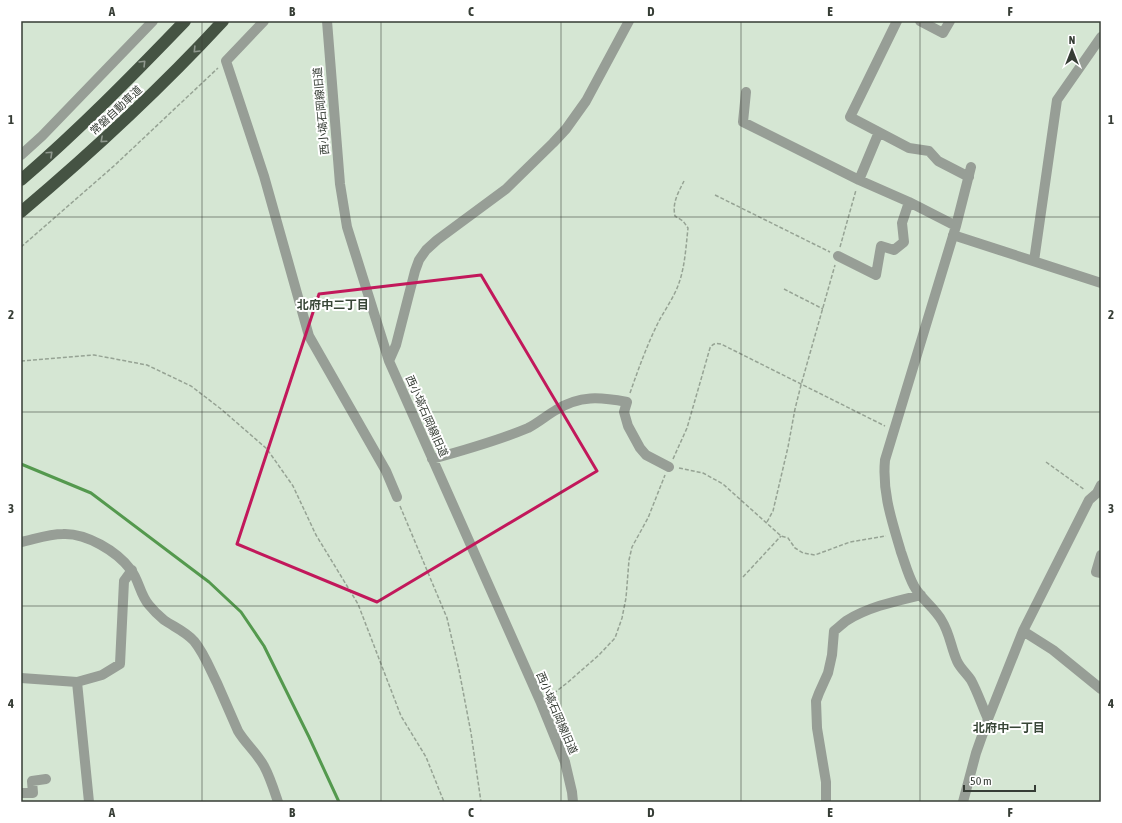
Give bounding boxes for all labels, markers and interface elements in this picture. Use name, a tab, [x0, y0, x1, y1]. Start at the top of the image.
text: A	[108, 4, 116, 19]
text: B	[289, 4, 296, 19]
text: C	[468, 4, 474, 19]
text: D	[647, 4, 655, 19]
text: E	[827, 4, 833, 19]
text: F	[1007, 4, 1013, 19]
north arrow	[1052, 30, 1092, 70]
text: N	[1069, 34, 1075, 46]
one-way arrow	[193, 45, 201, 53]
one-way arrow	[139, 60, 146, 68]
street label: 西小塙石岡線旧道	[311, 67, 331, 155]
street label: 常磐自動車道	[88, 83, 144, 137]
text: 1	[8, 112, 14, 127]
text: 1	[1108, 112, 1114, 127]
one-way arrow	[100, 135, 108, 143]
one-way arrow	[45, 151, 53, 159]
district label: 北府中二丁目	[297, 298, 369, 312]
text: 2	[8, 307, 14, 322]
text: 2	[1108, 307, 1114, 322]
street label: 西小塙石岡線旧道	[404, 373, 450, 459]
text: 3	[8, 501, 14, 516]
text: 3	[1108, 501, 1114, 516]
street label: 西小塙石岡線旧道	[534, 670, 580, 756]
text: 4	[7, 696, 14, 711]
text: 4	[1107, 696, 1114, 711]
district label: 北府中一丁目	[973, 721, 1045, 735]
scale bar	[964, 767, 1035, 793]
text: 50 m	[970, 774, 992, 788]
text: A	[108, 805, 116, 820]
text: B	[289, 805, 296, 820]
text: C	[468, 805, 474, 820]
text: D	[647, 805, 655, 820]
text: E	[827, 805, 833, 820]
text: F	[1007, 805, 1013, 820]

